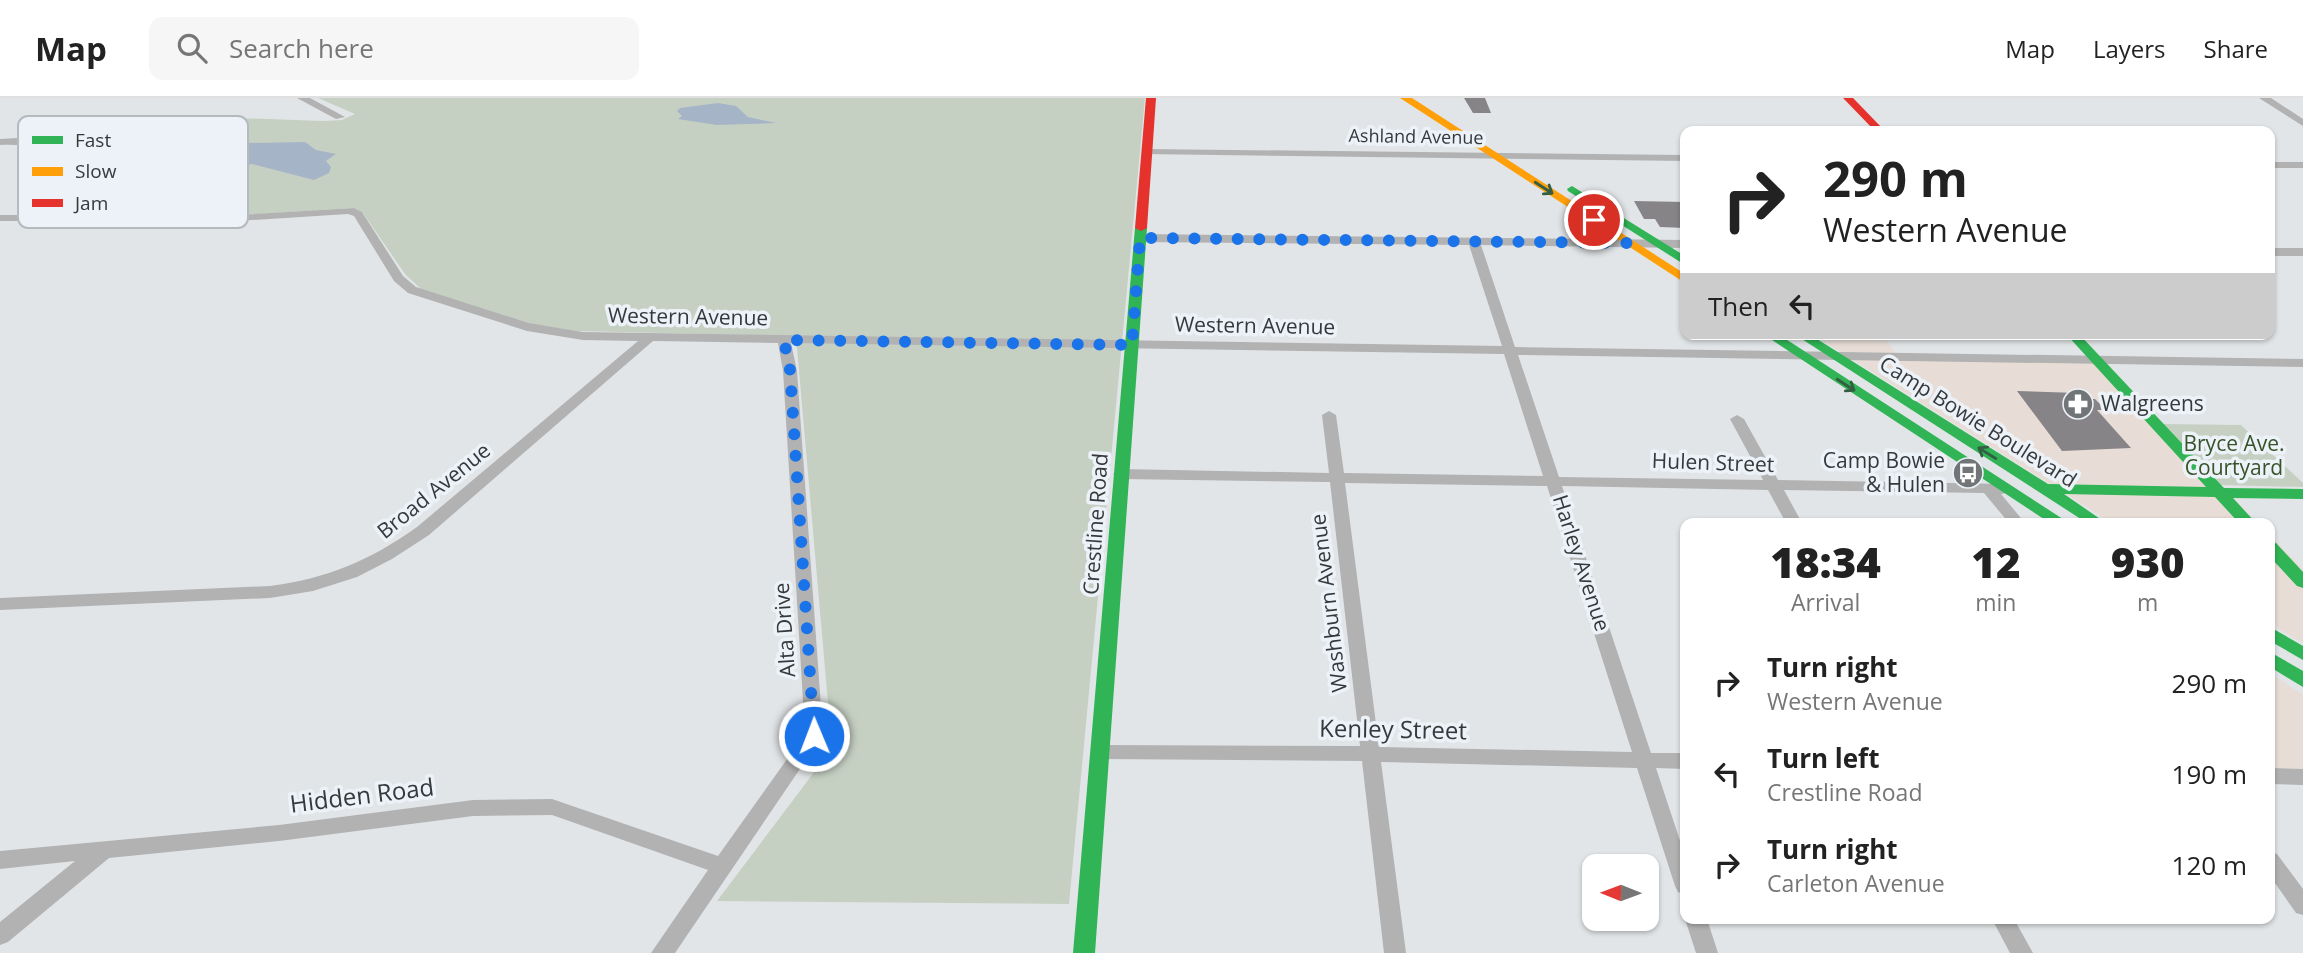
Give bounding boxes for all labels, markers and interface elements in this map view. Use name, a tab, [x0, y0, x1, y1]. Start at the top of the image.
search box	[149, 17, 639, 80]
text: Map	[35, 26, 107, 71]
icon: search	[173, 29, 211, 67]
text: Search here	[229, 30, 374, 66]
text: Map	[2005, 32, 2055, 65]
text: Layers	[2093, 32, 2166, 65]
text: Share	[2204, 32, 2268, 65]
legend	[18, 116, 248, 228]
street label: Ashland Avenue	[1348, 123, 1484, 149]
text: Fast	[75, 127, 111, 153]
text: 290 m	[1823, 145, 1968, 211]
icon: right	[1708, 154, 1799, 245]
text: Slow	[75, 158, 117, 184]
one-way arrow	[1534, 182, 1554, 196]
text: Jam	[73, 190, 108, 216]
pin	[1564, 190, 1624, 250]
icon: arrive	[1575, 201, 1613, 239]
text: Western Avenue	[1823, 208, 2068, 251]
icon: left	[1783, 287, 1821, 325]
text: Then	[1708, 288, 1769, 324]
street label: Western Avenue	[608, 301, 768, 331]
street label: Western Avenue	[1175, 310, 1335, 340]
street label: Camp Bowie Boulevard	[1875, 349, 2082, 493]
one-way arrow	[1836, 379, 1856, 393]
pharmacy icon: Walgreens	[2061, 387, 2095, 421]
place label: Walgreens	[2101, 389, 2204, 417]
park label: Bryce Ave. Courtyard	[2183, 429, 2285, 481]
street label: Broad Avenue	[371, 436, 496, 544]
one-way arrow	[1977, 445, 1997, 459]
street label: Hulen Street	[1651, 446, 1775, 478]
place label: Camp Bowie & Hulen	[1823, 446, 1945, 498]
street label: Crestline Road	[1076, 452, 1114, 596]
bus stop icon: Camp Bowie & Hulen	[1951, 456, 1985, 490]
street label: Harley Avenue	[1547, 491, 1617, 635]
street label: Washburn Avenue	[1303, 512, 1353, 694]
text: 18:34	[1770, 533, 1881, 590]
text: 12	[1971, 533, 2020, 590]
text: 930	[2111, 533, 2185, 590]
street label: Alta Drive	[767, 582, 801, 678]
text: Arrival	[1791, 586, 1860, 618]
text: min	[1975, 586, 2016, 618]
text: m	[2137, 586, 2158, 618]
text: Turn right	[1767, 649, 1898, 685]
icon: right	[1708, 664, 1746, 702]
text: 290 m	[2172, 665, 2247, 701]
text: Western Avenue	[1767, 685, 1943, 717]
position arrow	[777, 699, 851, 773]
street label: Kenley Street	[1319, 711, 1467, 746]
text: Turn left	[1767, 740, 1879, 776]
icon: left	[1708, 755, 1746, 793]
text: 190 m	[2172, 756, 2247, 792]
street label: Hidden Road	[288, 769, 436, 820]
text: Crestline Road	[1767, 776, 1922, 808]
text: Turn right	[1767, 831, 1898, 867]
icon: right	[1708, 846, 1746, 884]
text: 120 m	[2172, 847, 2247, 883]
north arrow	[1582, 854, 1659, 931]
map controls	[1582, 854, 1659, 931]
text: Carleton Avenue	[1767, 867, 1945, 899]

